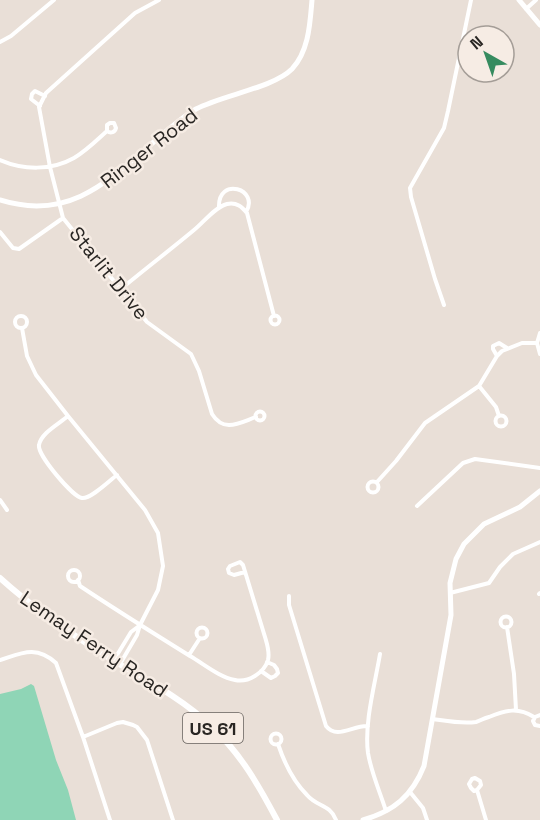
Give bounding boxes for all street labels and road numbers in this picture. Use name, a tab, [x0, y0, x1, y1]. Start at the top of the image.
street label: Ringer Road	[95, 102, 203, 194]
street label: Starlit Drive	[63, 221, 155, 325]
street label: Lemay Ferry Road	[15, 585, 173, 703]
road number: US 61	[183, 713, 243, 743]

